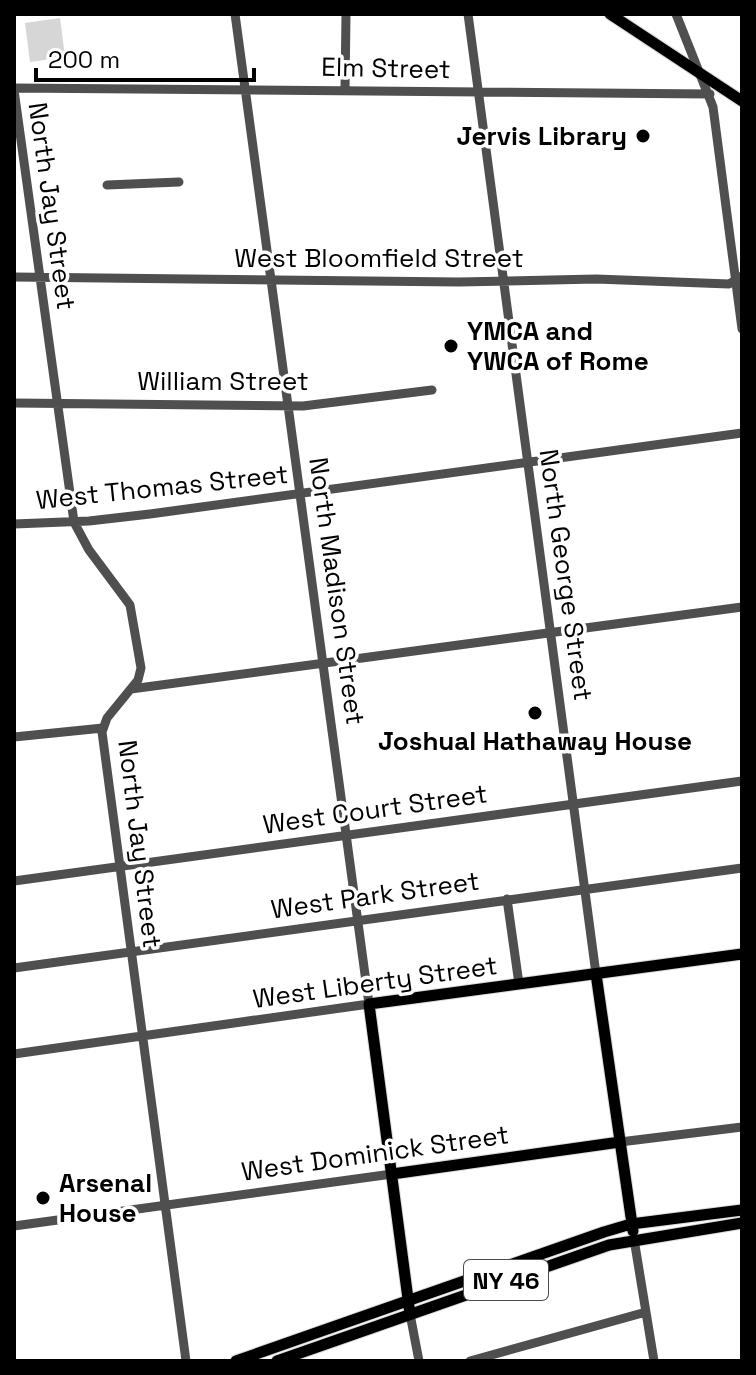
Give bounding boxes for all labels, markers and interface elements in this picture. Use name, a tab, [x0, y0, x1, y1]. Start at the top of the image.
scale bar	[36, 32, 254, 82]
text: 200 m	[48, 44, 120, 75]
street label: Elm Street	[321, 50, 451, 86]
street label: North Jay Street	[21, 100, 83, 312]
place label: Jervis Library	[457, 119, 627, 153]
marker: Jervis Library	[634, 127, 652, 145]
street label: West Bloomfield Street	[234, 241, 524, 275]
place label: YMCA and YWCA of Rome	[467, 314, 649, 378]
marker: YMCA and YWCA of Rome	[442, 337, 460, 355]
street label: William Street	[137, 364, 309, 398]
street label: North George Street	[531, 447, 601, 703]
street label: North Madison Street	[301, 455, 373, 727]
street label: West Thomas Street	[34, 457, 290, 517]
marker: Joshual Hathaway House	[526, 704, 544, 722]
place label: Joshual Hathaway House	[378, 724, 692, 758]
street label: North Jay Street	[110, 738, 170, 950]
street label: West Court Street	[261, 776, 489, 842]
street label: West Park Street	[269, 864, 481, 926]
street label: West Liberty Street	[251, 948, 499, 1016]
street label: West Dominick Street	[239, 1117, 511, 1189]
place label: Arsenal House	[59, 1166, 152, 1230]
marker: Arsenal House	[34, 1189, 52, 1207]
road number: NY 46	[464, 1260, 548, 1300]

